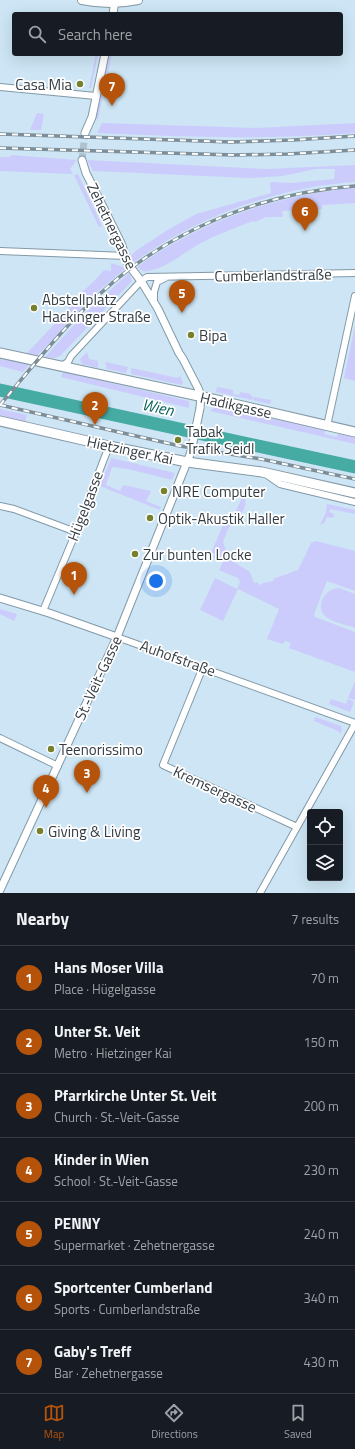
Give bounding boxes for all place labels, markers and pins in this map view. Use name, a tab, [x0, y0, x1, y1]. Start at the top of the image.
place label: Casa Mia	[15, 73, 72, 96]
pin: 7	[99, 73, 125, 106]
marker: Casa Mia	[75, 79, 85, 89]
pin: 6	[292, 198, 318, 231]
pin: 5	[169, 280, 195, 313]
place label: Abstellplatz Hackinger Straße	[42, 288, 151, 328]
marker: Abstellplatz Hackinger Straße	[29, 303, 39, 313]
place label: Bipa	[199, 324, 227, 347]
marker: Bipa	[186, 330, 196, 340]
pin: 2	[82, 392, 108, 425]
place label: Tabak Trafik Seidl	[186, 420, 254, 460]
marker: Tabak Trafik Seidl	[173, 435, 183, 445]
place label: NRE Computer	[172, 480, 265, 503]
marker: NRE Computer	[159, 486, 169, 496]
place label: Optik-Akustik Haller	[158, 507, 285, 530]
marker: Optik-Akustik Haller	[145, 513, 155, 523]
place label: Zur bunten Locke	[143, 543, 252, 566]
marker: Zur bunten Locke	[130, 549, 140, 559]
pin: 1	[61, 562, 87, 595]
place label: Teenorissimo	[59, 738, 143, 761]
marker: Teenorissimo	[46, 744, 56, 754]
pin: 3	[74, 760, 100, 793]
pin: 4	[33, 775, 59, 808]
place label: Giving & Living	[48, 820, 141, 843]
marker: Giving & Living	[35, 826, 45, 836]

